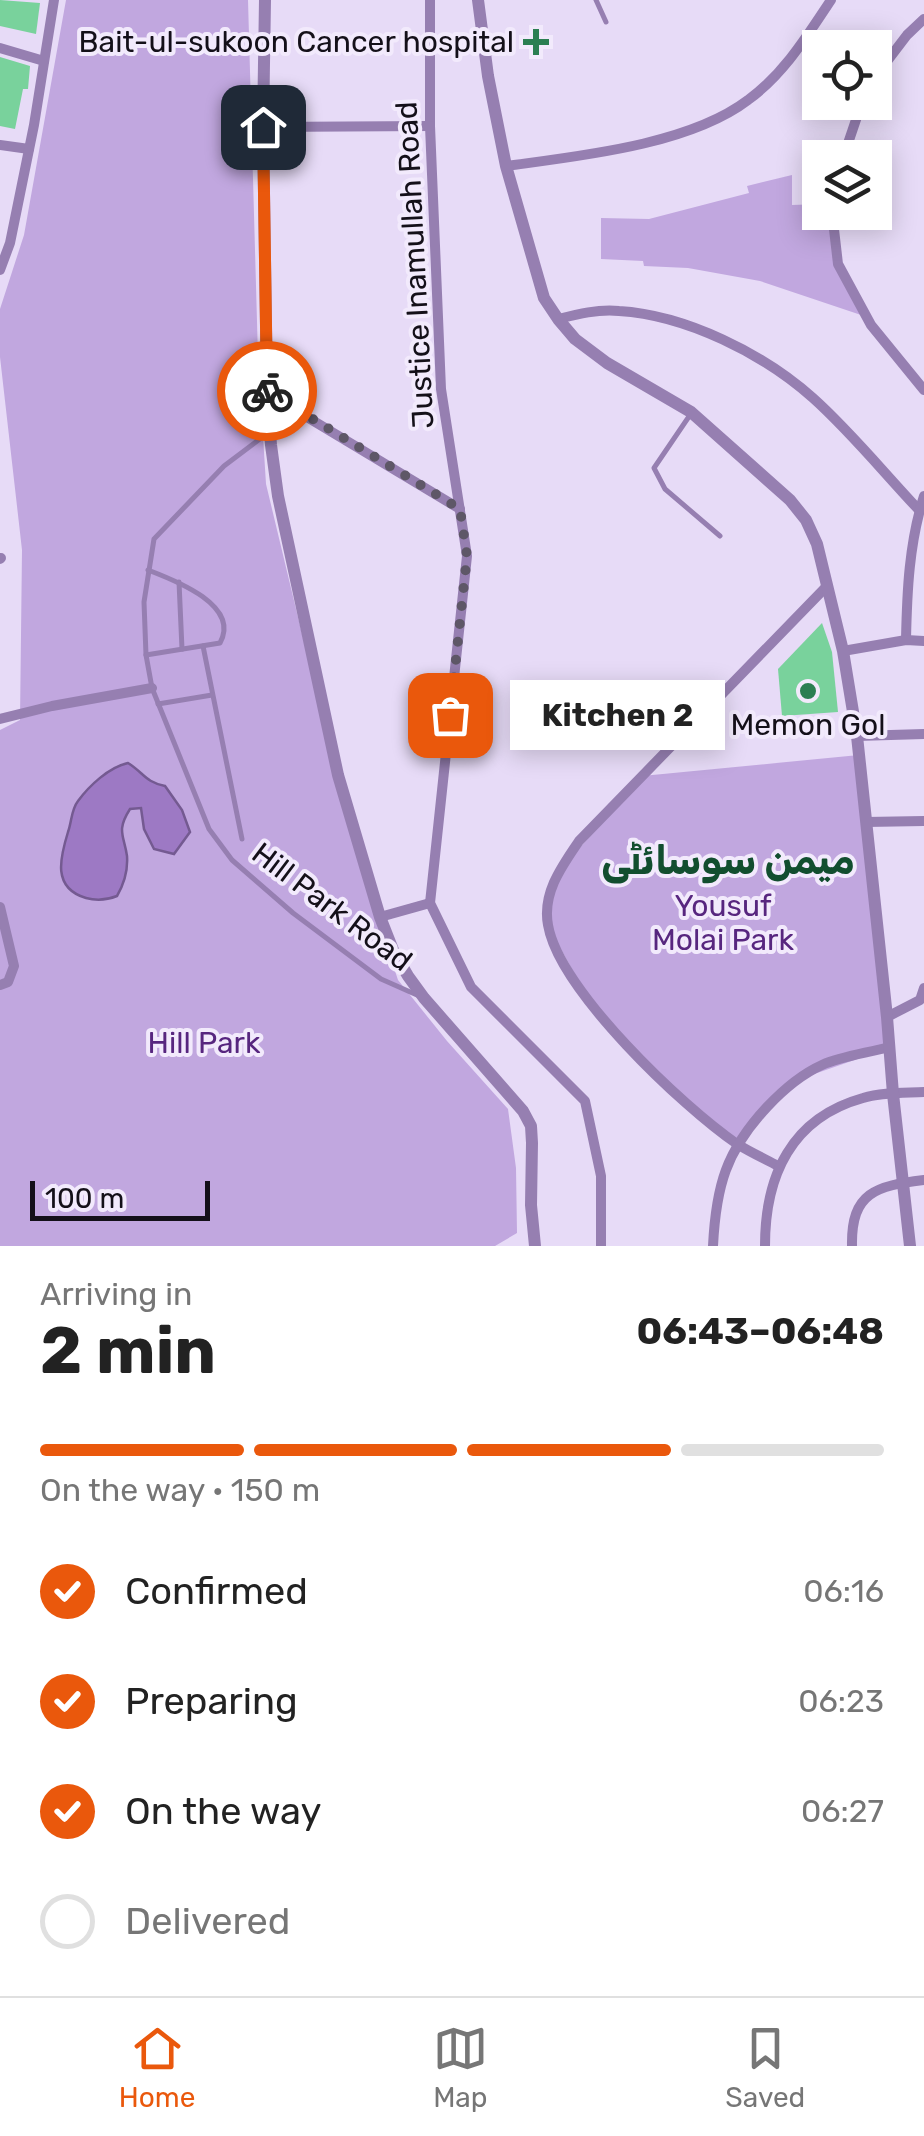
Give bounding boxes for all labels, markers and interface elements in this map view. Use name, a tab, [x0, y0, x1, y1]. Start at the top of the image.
place label: Bait-ul-sukoon Cancer hospital	[79, 24, 514, 60]
marker: Bait-ul-sukoon Cancer hospital	[523, 29, 549, 55]
map controls	[802, 30, 892, 230]
button: locate	[802, 30, 892, 120]
pin	[221, 85, 306, 170]
icon: home	[236, 100, 291, 155]
street label: Justice Inamullah Road	[388, 101, 442, 429]
button: layers	[802, 140, 892, 230]
courier	[217, 341, 317, 441]
icon: bike	[240, 364, 295, 419]
pin	[408, 673, 493, 758]
callout: Kitchen 2	[510, 680, 725, 750]
marker: Memon Gol	[797, 680, 819, 702]
icon: bag	[423, 688, 478, 743]
text: Kitchen 2	[541, 696, 694, 734]
place label: Memon Gol	[731, 707, 885, 743]
street label: Hill Park Road	[245, 835, 419, 979]
district label: میمن سوسائٹی	[601, 837, 855, 884]
park label: Yousuf Molai Park	[652, 888, 794, 958]
park label: Hill Park	[147, 1025, 261, 1061]
scale bar	[30, 1176, 210, 1220]
text: 100 m	[45, 1182, 124, 1215]
text: Arriving in	[40, 1275, 192, 1313]
text: 06:43–06:48	[636, 1308, 884, 1354]
text: 2 min	[40, 1312, 216, 1389]
text: On the way · 150 m	[40, 1471, 320, 1509]
icon: check	[40, 1564, 95, 1619]
text: Confirmed	[125, 1568, 308, 1614]
text: 06:16	[803, 1572, 884, 1610]
icon: check	[40, 1674, 95, 1729]
text: Preparing	[125, 1678, 298, 1724]
text: 06:23	[798, 1682, 884, 1720]
icon: check	[40, 1784, 95, 1839]
text: On the way	[125, 1788, 321, 1834]
text: 06:27	[801, 1792, 884, 1830]
text: Delivered	[125, 1898, 290, 1944]
tab: Home	[119, 2021, 195, 2114]
tab: Map	[433, 2021, 488, 2114]
tab: Saved	[725, 2021, 805, 2114]

